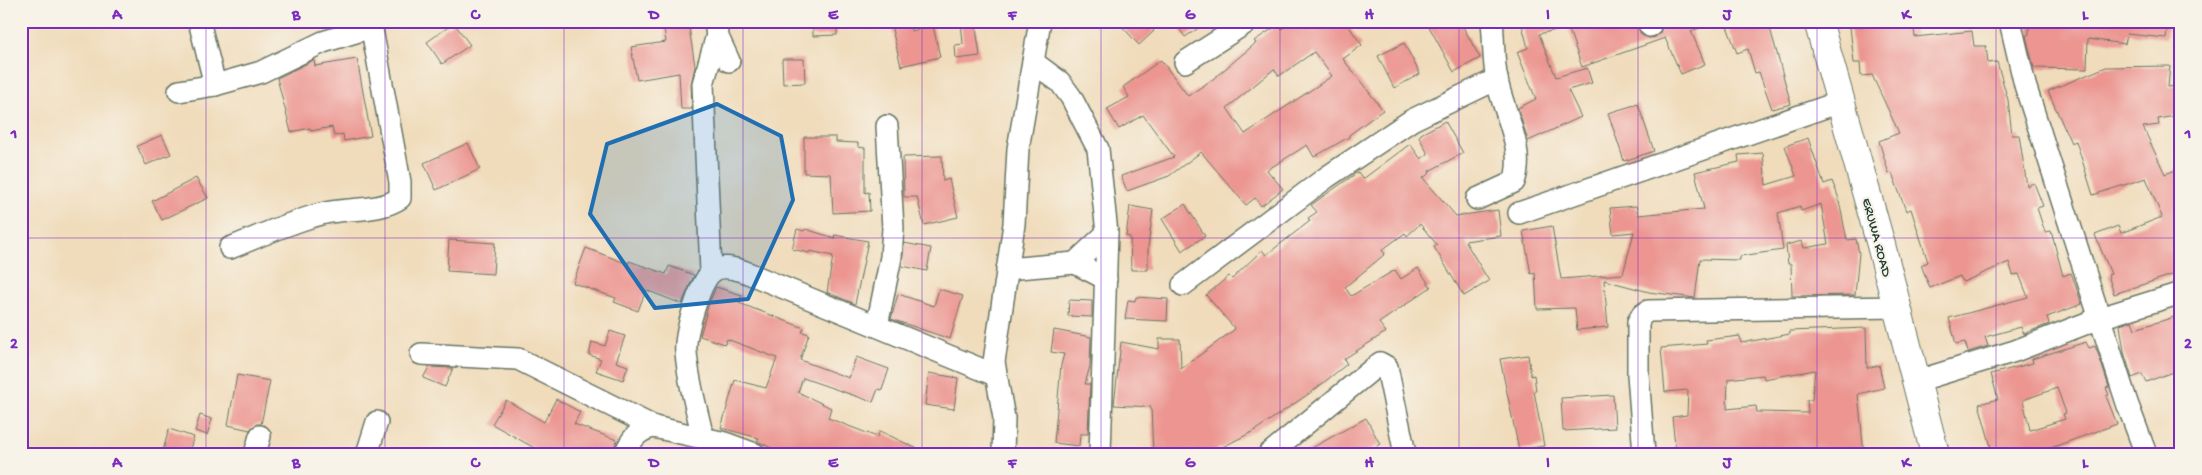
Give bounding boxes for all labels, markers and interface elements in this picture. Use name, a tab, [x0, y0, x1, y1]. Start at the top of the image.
text: A	[111, 7, 123, 26]
text: B	[291, 7, 301, 26]
text: C	[470, 7, 481, 26]
text: D	[647, 7, 660, 26]
text: E	[828, 7, 839, 26]
text: F	[1007, 7, 1018, 26]
text: G	[1185, 7, 1196, 26]
text: H	[1364, 7, 1374, 26]
text: I	[1546, 7, 1550, 26]
text: J	[1722, 7, 1733, 26]
text: K	[1901, 7, 1913, 26]
text: L	[2082, 7, 2089, 26]
text: 1	[10, 126, 17, 145]
text: 1	[2184, 126, 2191, 145]
street label: ERUWA ROAD	[1857, 196, 1894, 280]
text: 2	[10, 336, 18, 355]
text: 2	[2184, 336, 2192, 355]
text: A	[111, 455, 123, 474]
text: B	[291, 455, 301, 474]
text: C	[470, 455, 481, 474]
text: D	[647, 455, 660, 474]
text: E	[828, 455, 839, 474]
text: F	[1007, 455, 1018, 474]
text: G	[1185, 455, 1196, 474]
text: H	[1364, 455, 1374, 474]
text: I	[1546, 455, 1550, 474]
text: J	[1722, 455, 1733, 474]
text: K	[1901, 455, 1913, 474]
text: L	[2082, 455, 2089, 474]

